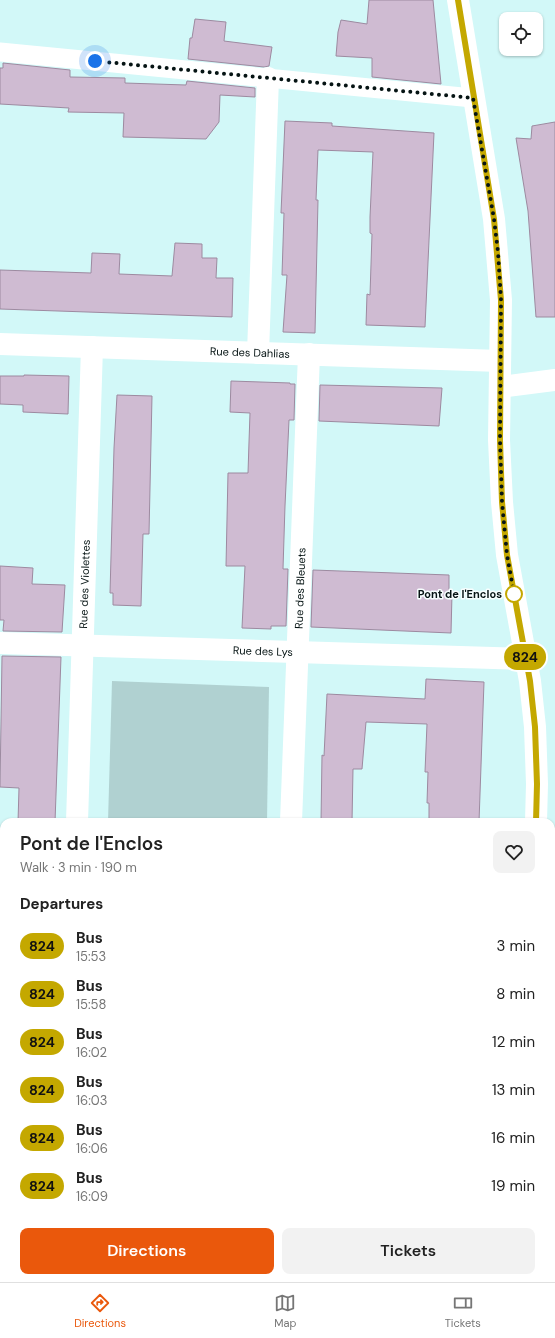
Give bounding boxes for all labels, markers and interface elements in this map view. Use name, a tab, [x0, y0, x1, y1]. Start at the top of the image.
map controls	[499, 12, 543, 56]
button: locate	[499, 12, 543, 56]
your location	[85, 51, 105, 71]
street label: Rue des Dahlias	[210, 344, 290, 361]
street label: Rue des Violettes	[76, 539, 93, 629]
street label: Rue des Bleuets	[291, 547, 309, 629]
marker: Pont de l'Enclos	[505, 585, 523, 603]
place label: Pont de l'Enclos	[418, 587, 502, 601]
street label: Rue des Lys	[233, 643, 293, 659]
line badge: 824	[502, 644, 548, 670]
text: 824	[512, 648, 538, 666]
text: Pont de l'Enclos	[20, 831, 163, 856]
button: heart	[493, 831, 535, 873]
text: Walk · 3 min · 190 m	[20, 859, 137, 876]
text: Departures	[20, 894, 103, 914]
text: Bus	[76, 928, 103, 948]
text: 3 min	[497, 936, 535, 956]
text: 824	[29, 937, 55, 955]
text: 15:53	[76, 948, 106, 965]
text: Bus	[76, 976, 103, 996]
text: 8 min	[496, 984, 535, 1004]
text: 824	[29, 985, 55, 1003]
text: 15:58	[76, 996, 106, 1013]
text: Bus	[76, 1024, 103, 1044]
text: 12 min	[492, 1032, 535, 1052]
text: 824	[29, 1033, 55, 1051]
text: 16:02	[76, 1044, 107, 1061]
text: Bus	[76, 1072, 103, 1092]
text: 13 min	[492, 1080, 535, 1100]
text: 824	[29, 1081, 55, 1099]
text: 16:03	[76, 1092, 107, 1109]
text: Bus	[76, 1120, 103, 1140]
text: 16 min	[491, 1128, 535, 1148]
text: 824	[29, 1129, 55, 1147]
text: 16:06	[76, 1140, 108, 1157]
text: Bus	[76, 1168, 103, 1188]
text: 19 min	[491, 1176, 535, 1196]
text: 824	[29, 1177, 55, 1195]
text: 16:09	[76, 1188, 108, 1205]
button: Directions	[20, 1228, 274, 1274]
button: Tickets	[282, 1228, 535, 1274]
tab: Directions	[74, 1292, 126, 1330]
tab: Map	[274, 1292, 296, 1330]
tab: Tickets	[445, 1292, 481, 1330]

